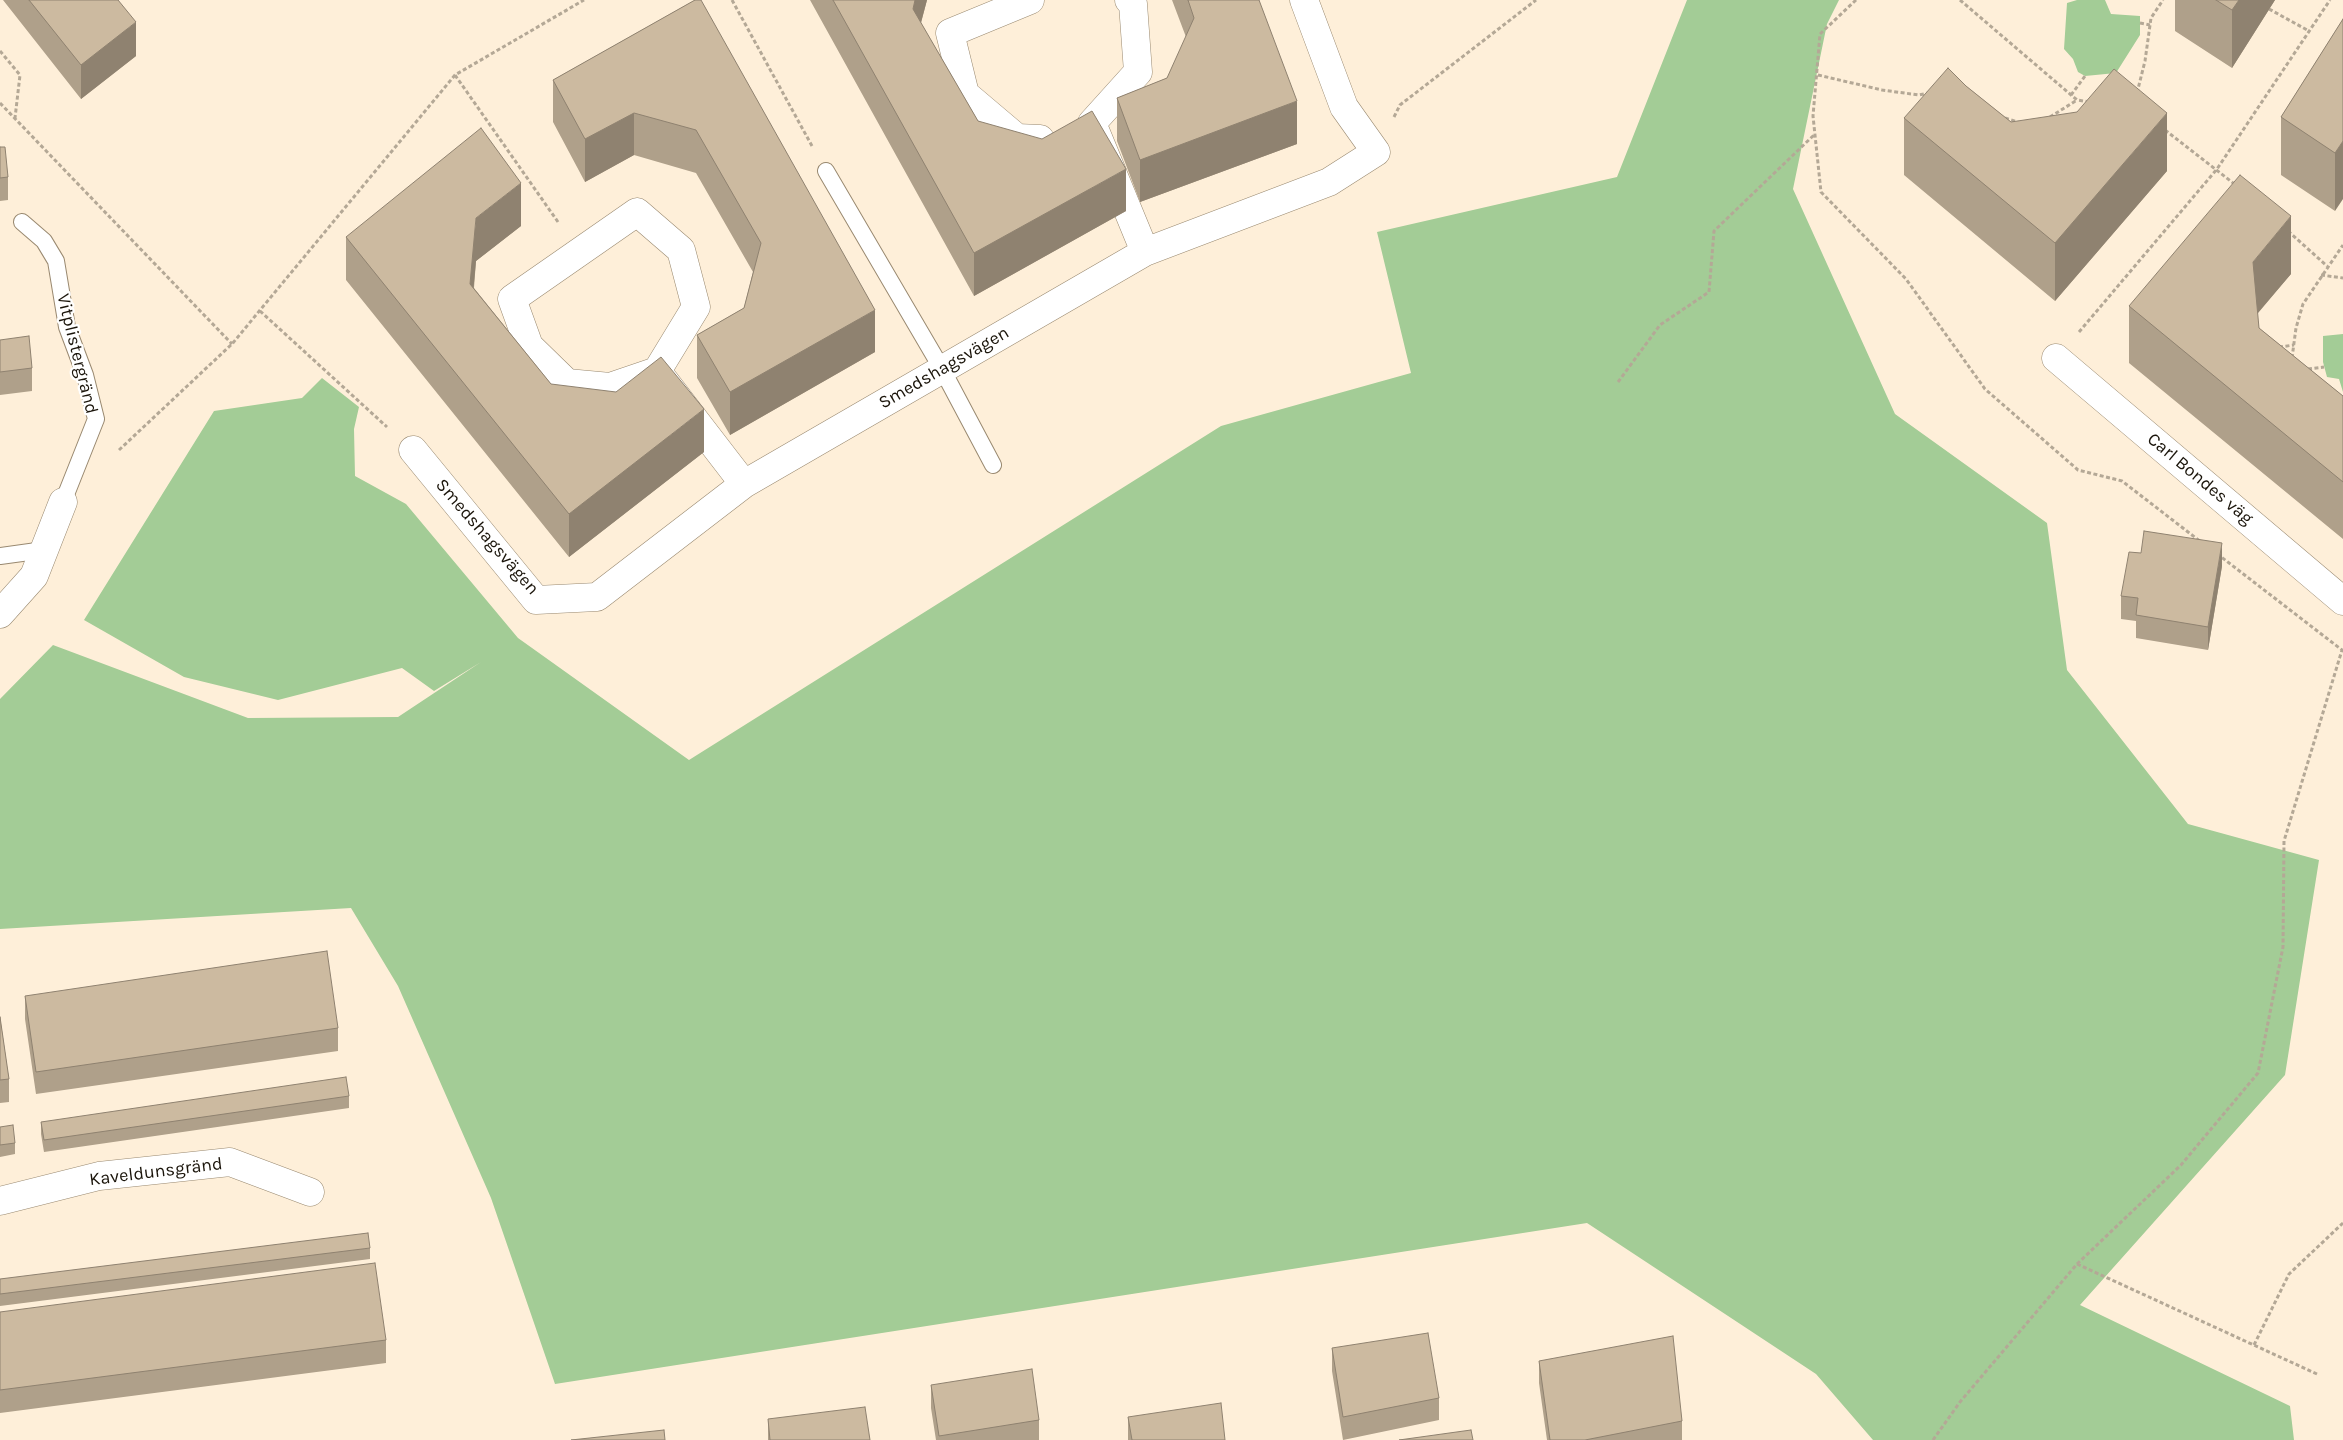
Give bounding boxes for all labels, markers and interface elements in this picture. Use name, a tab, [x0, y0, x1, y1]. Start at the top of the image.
street label: Vitplistergränd	[52, 292, 102, 416]
street label: Smedshagsvägen	[875, 322, 1013, 414]
street label: Carl Bondes väg	[2143, 428, 2257, 530]
street label: Smedshagsvägen	[431, 475, 543, 599]
street label: Kaveldunsgränd	[88, 1153, 224, 1191]

